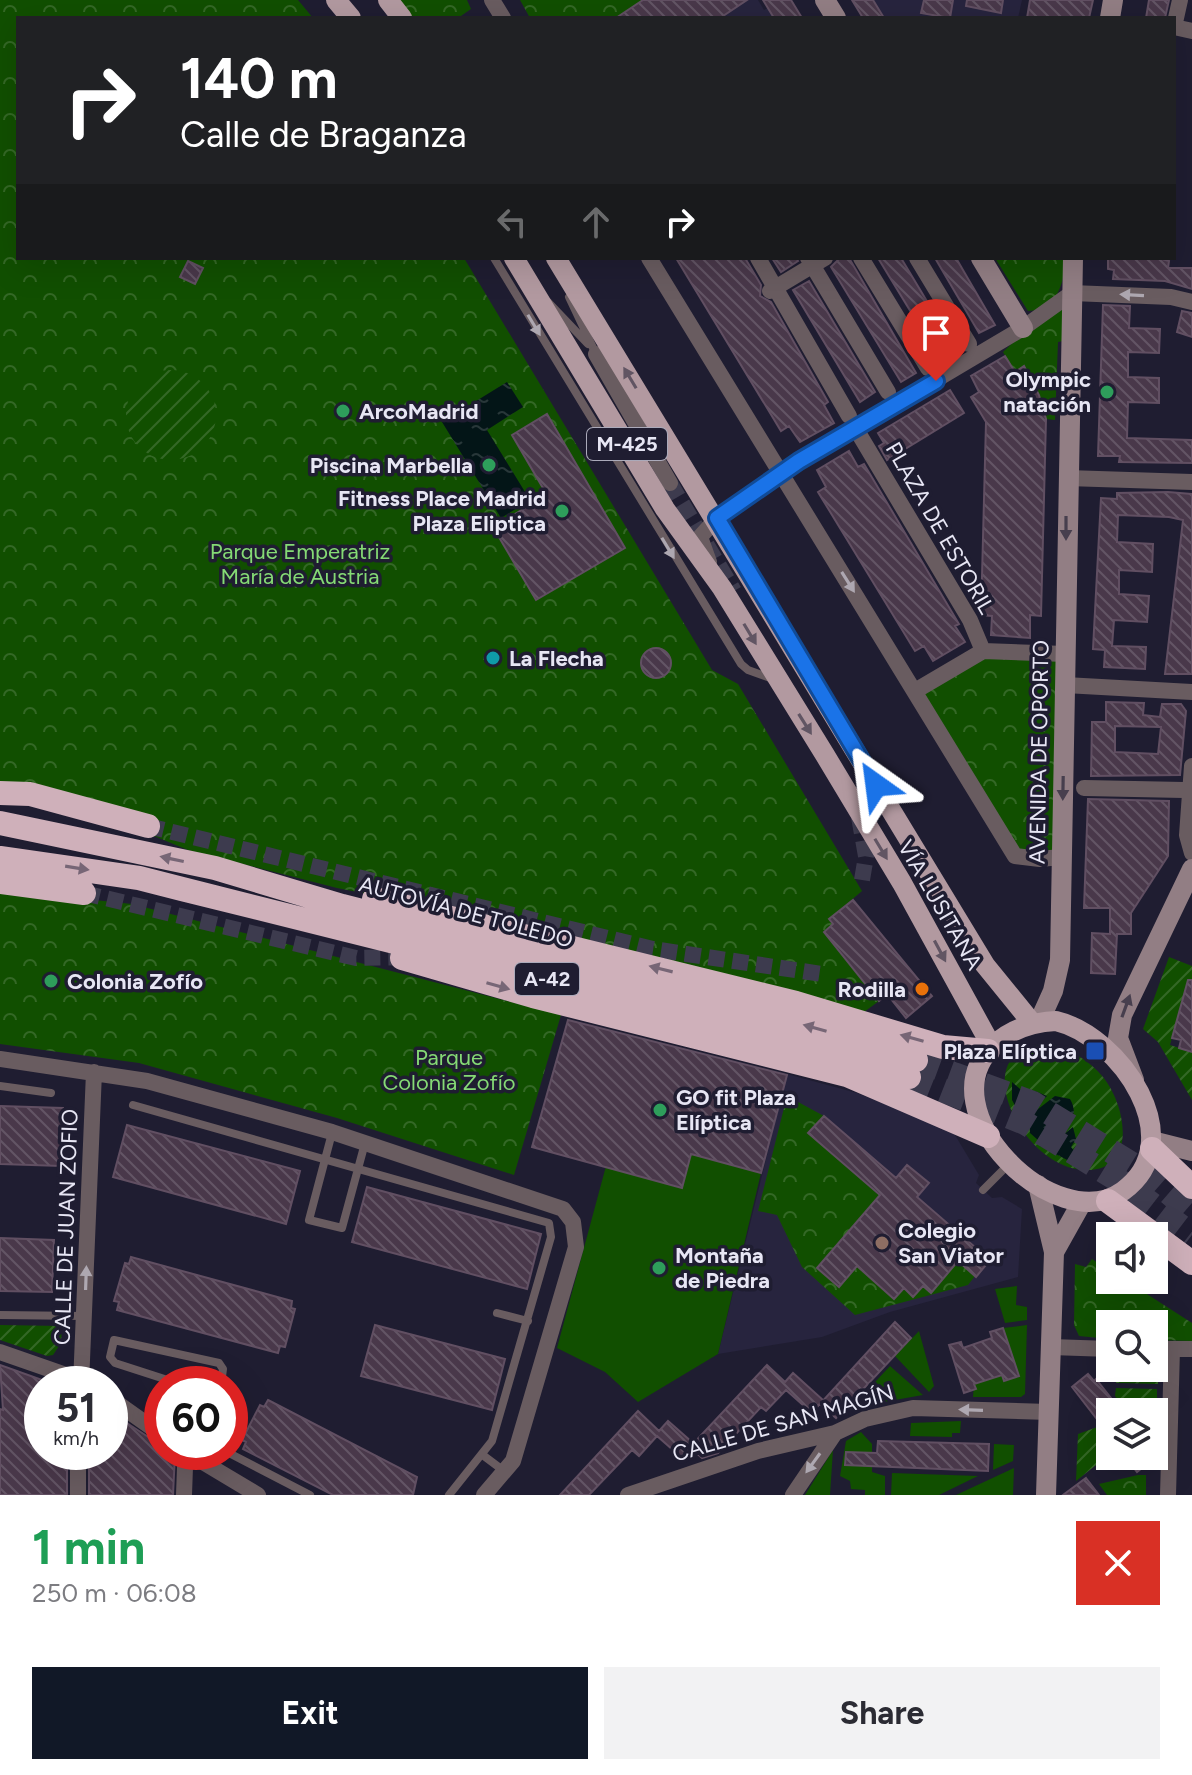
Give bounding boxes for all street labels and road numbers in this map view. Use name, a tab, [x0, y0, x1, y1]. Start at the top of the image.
road number: M-425	[587, 428, 667, 460]
street label: PLAZA DE ESTORIL	[880, 437, 1000, 619]
street label: AVENIDA DE OPORTO	[1024, 640, 1054, 864]
street label: VÍA LUSITANA	[892, 835, 988, 975]
street label: AUTOVÍA DE TOLEDO	[356, 870, 576, 954]
road number: A-42	[515, 963, 579, 995]
street label: CALLE DE JUAN ZOFIO	[48, 1109, 84, 1345]
street label: CALLE DE SAN MAGÍN	[669, 1378, 897, 1468]

